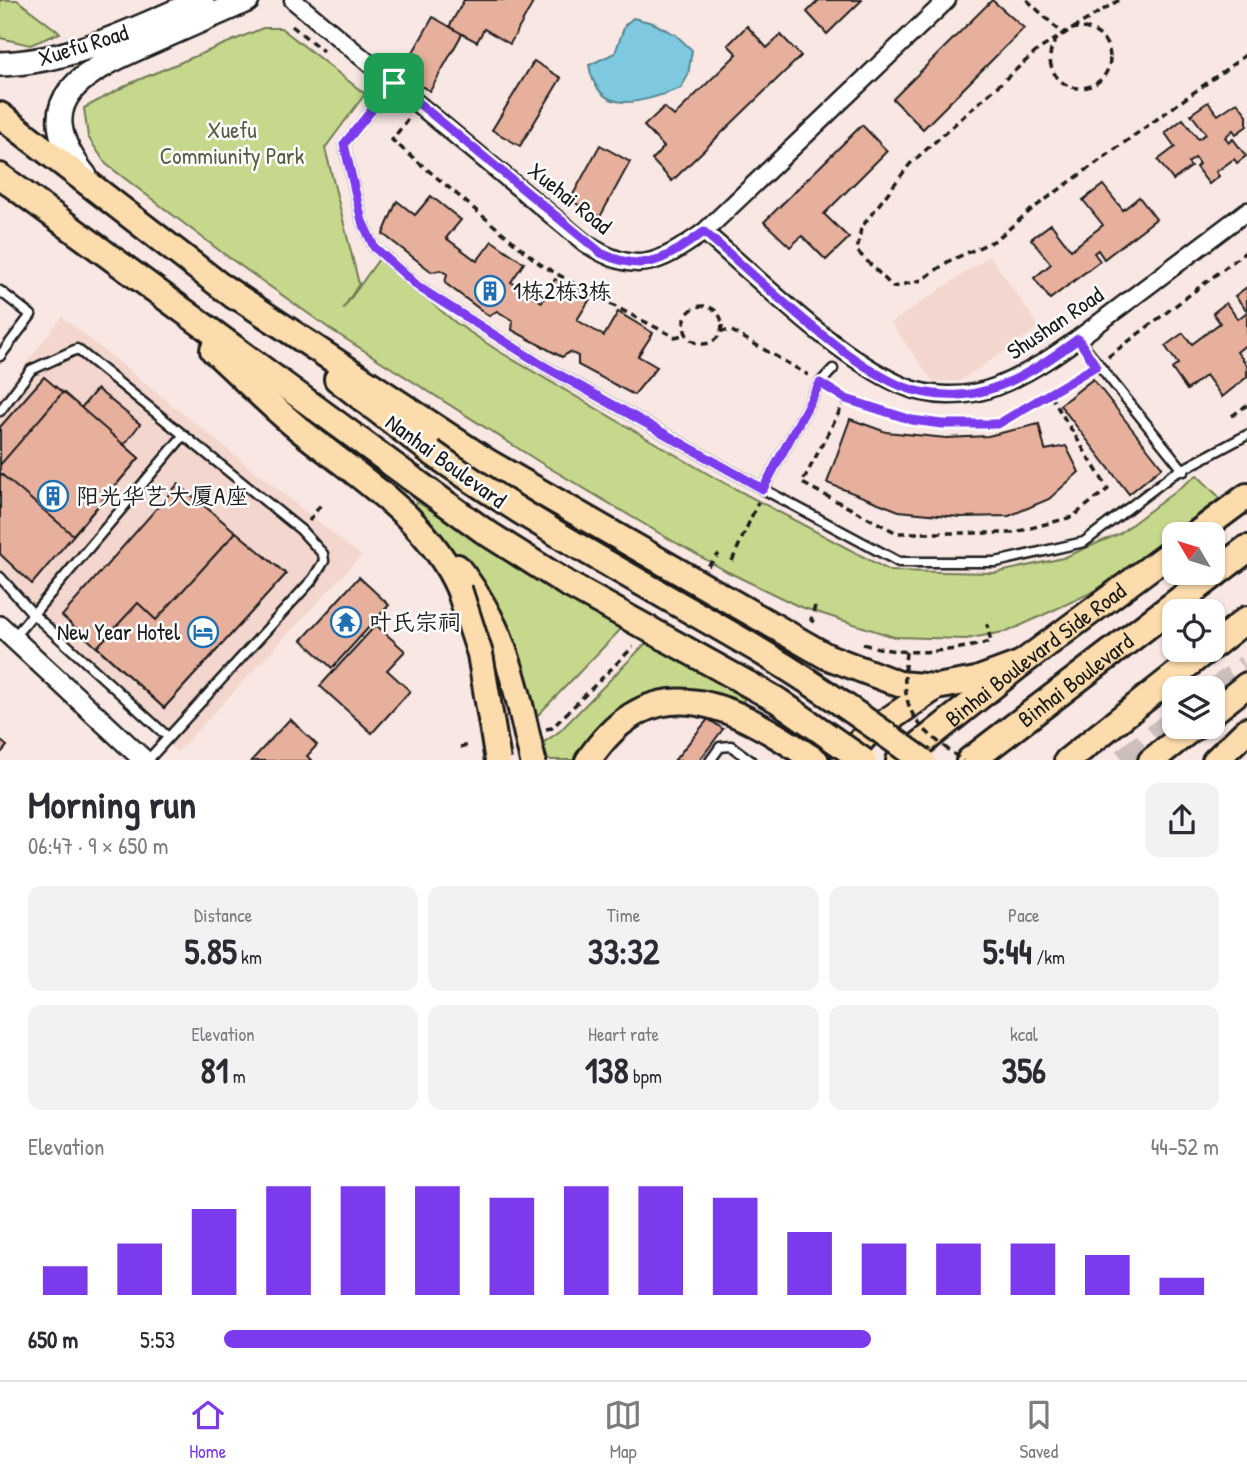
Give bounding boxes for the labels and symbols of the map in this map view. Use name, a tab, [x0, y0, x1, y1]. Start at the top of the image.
street label: Xuefu Road	[34, 16, 132, 73]
pin	[364, 53, 424, 113]
park label: Xuefu Commiunity Park	[160, 114, 305, 171]
street label: Xuehai Road	[522, 154, 619, 241]
building icon: 1栋2栋3栋	[473, 274, 507, 308]
place label: 1栋2栋3栋	[513, 275, 611, 306]
street label: Shushan Road	[1000, 279, 1109, 366]
street label: Nanhai Boulevard	[380, 406, 513, 515]
building icon: 阳光华艺大厦A座	[36, 479, 70, 513]
place label: 阳光华艺大厦A座	[76, 480, 248, 511]
north arrow	[1162, 522, 1225, 584]
street label: Binhai Boulevard Side Road	[940, 578, 1132, 732]
temple icon: 叶氏宗祠	[329, 605, 363, 639]
place label: 叶氏宗祠	[369, 606, 461, 637]
hotel icon: New Year Hotel	[186, 615, 220, 649]
place label: New Year Hotel	[57, 616, 181, 647]
street label: Binhai Boulevard	[1011, 626, 1137, 732]

